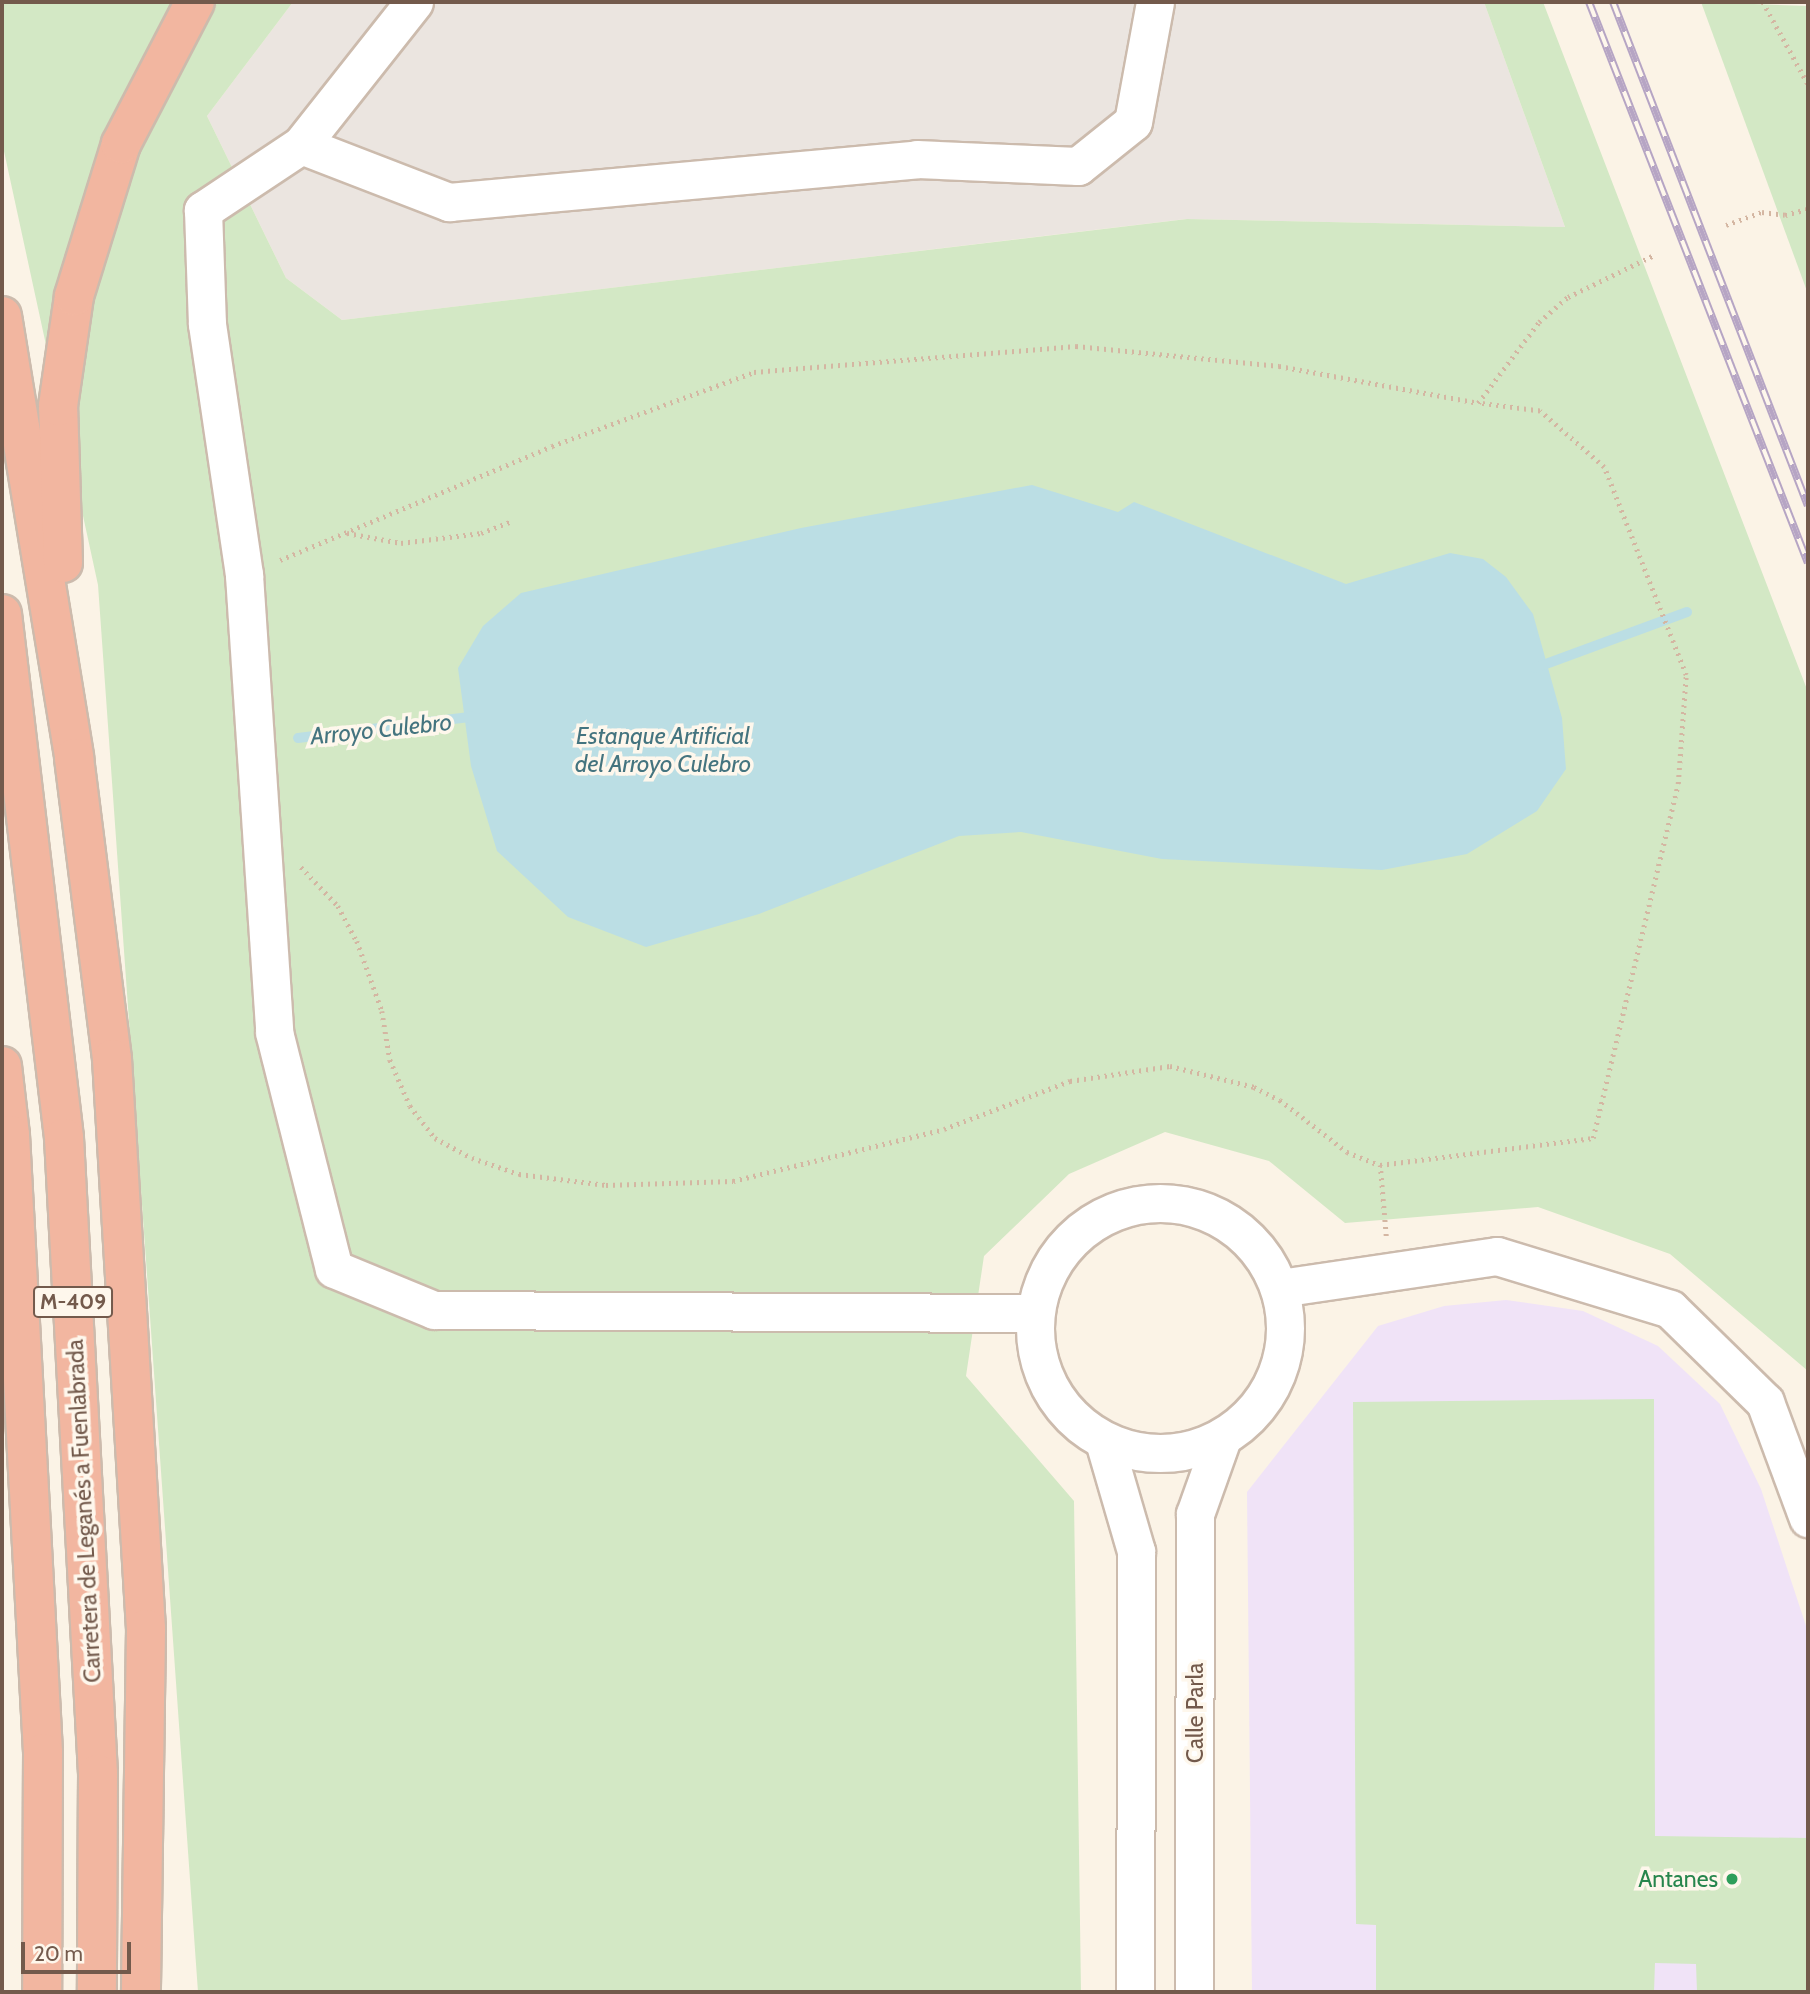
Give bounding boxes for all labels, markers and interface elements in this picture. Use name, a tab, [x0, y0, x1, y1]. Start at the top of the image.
water label: Arroyo Culebro	[309, 707, 453, 751]
water label: Estanque Artificial del Arroyo Culebro	[575, 722, 751, 778]
road number: M-409	[33, 1284, 113, 1320]
street label: Carretera de Leganés a Fuenlabrada	[61, 1339, 107, 1683]
street label: Calle Parla	[1181, 1663, 1209, 1763]
place label: Antanes	[1638, 1865, 1718, 1893]
marker: Antanes	[1724, 1871, 1740, 1887]
scale bar	[24, 1927, 135, 1971]
text: 20 m	[34, 1941, 83, 1966]

